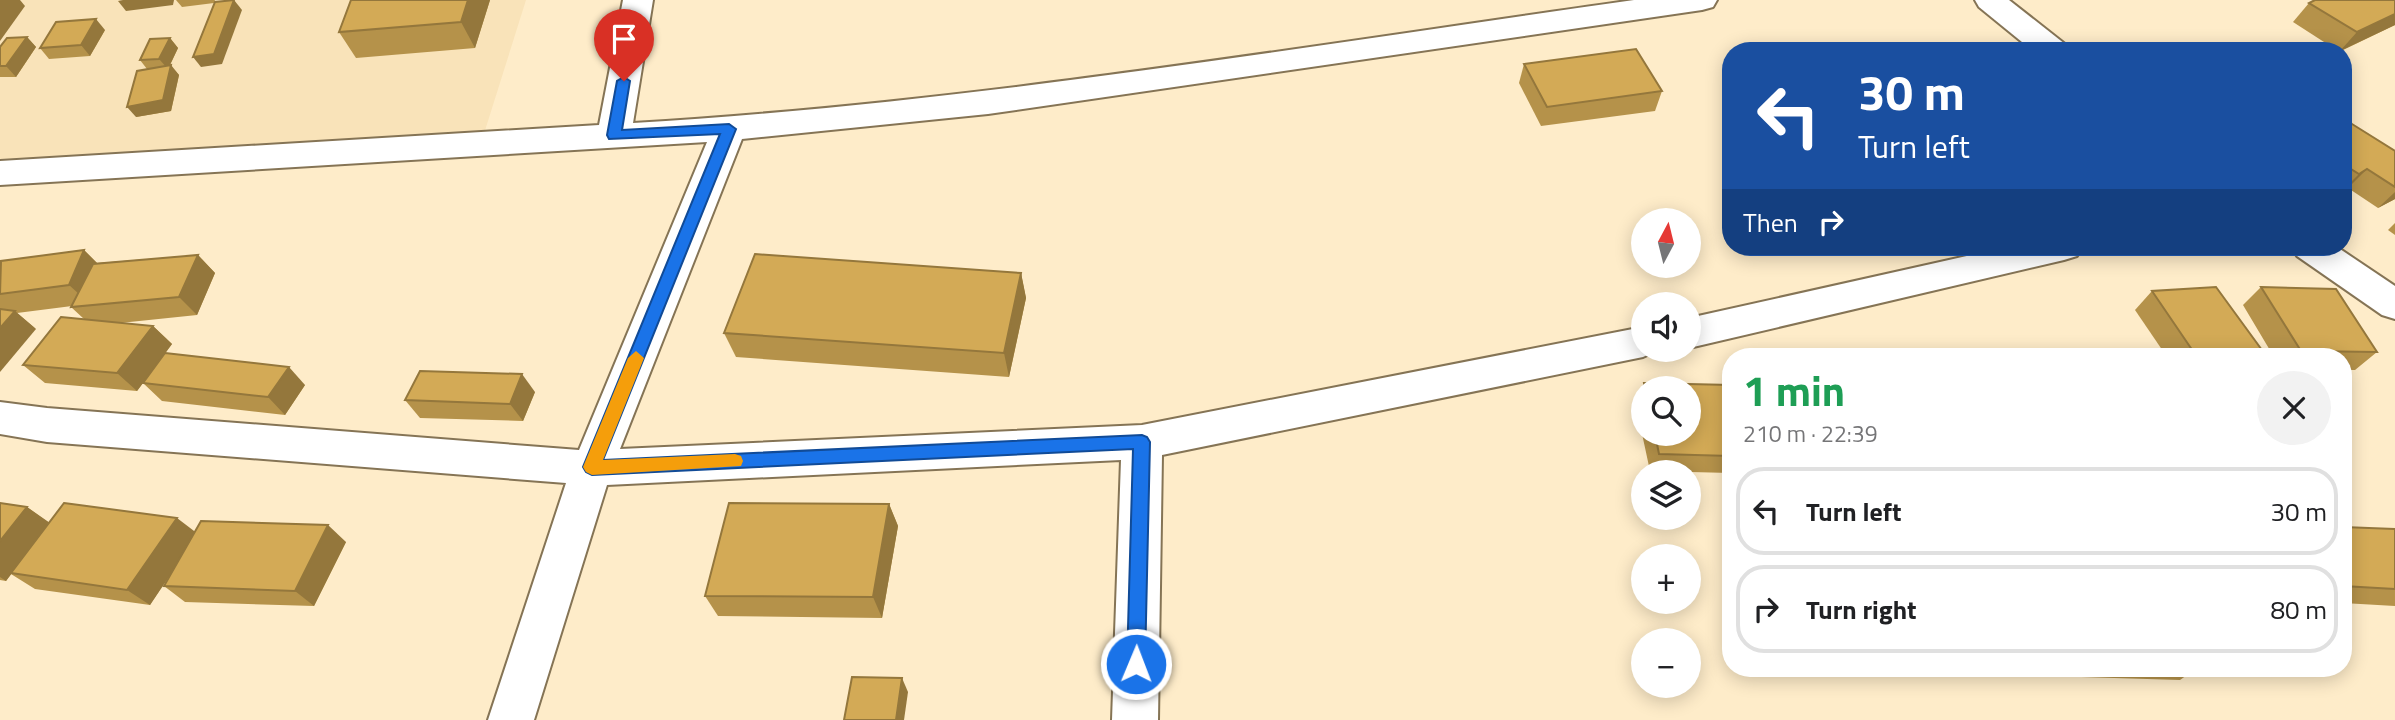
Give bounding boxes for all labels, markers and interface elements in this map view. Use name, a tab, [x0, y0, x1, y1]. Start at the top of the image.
pin	[594, 9, 654, 81]
icon: arrive	[605, 20, 643, 58]
text: 30 m	[1858, 54, 1965, 129]
icon: left	[1743, 70, 1834, 161]
text: Turn left	[1858, 122, 1970, 170]
text: Then	[1743, 203, 1798, 242]
icon: right	[1812, 203, 1850, 241]
north arrow	[1631, 208, 1701, 278]
map controls	[1631, 208, 1701, 698]
button: sound	[1631, 292, 1701, 362]
text: 1 min	[1743, 358, 1845, 422]
button: close	[2257, 371, 2331, 445]
button: search	[1631, 376, 1701, 446]
text: 210 m · 22:39	[1743, 416, 1878, 451]
button: layers	[1631, 460, 1701, 530]
icon: left	[1747, 492, 1785, 530]
text: Turn left	[1806, 492, 1901, 531]
text: 30 m	[2270, 492, 2327, 531]
button: +	[1631, 544, 1701, 614]
icon: right	[1747, 590, 1785, 628]
text: Turn right	[1806, 590, 1917, 629]
text: 80 m	[2270, 590, 2327, 629]
position arrow	[1099, 627, 1173, 701]
button: −	[1631, 628, 1701, 698]

